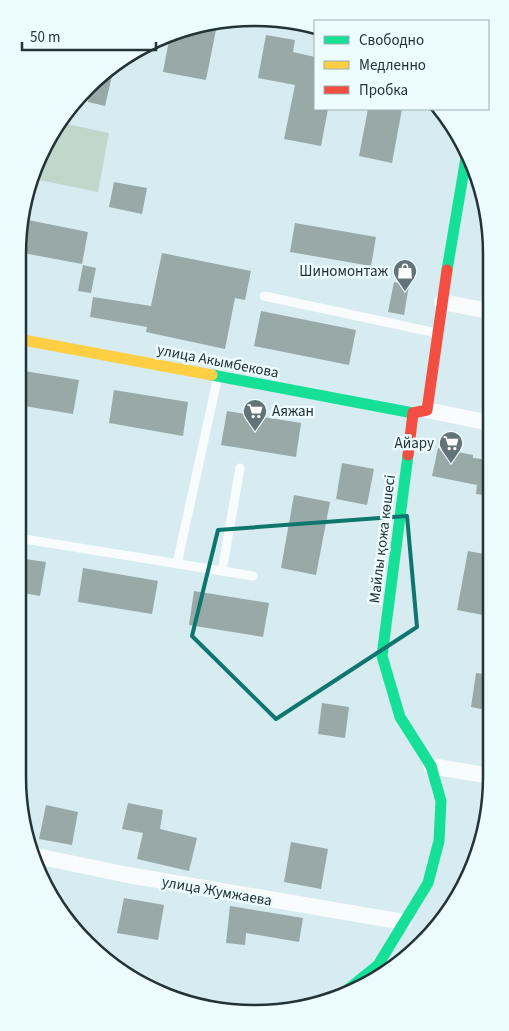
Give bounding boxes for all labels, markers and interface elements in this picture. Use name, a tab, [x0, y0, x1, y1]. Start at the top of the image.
scale bar	[22, 20, 156, 52]
legend	[314, 20, 489, 110]
text: 50 m	[30, 27, 60, 48]
text: Свободно	[359, 30, 424, 51]
text: Медленно	[359, 55, 426, 76]
text: Пробка	[359, 80, 408, 101]
shop icon: Шиномонтаж	[392, 258, 418, 292]
place label: Шиномонтаж	[299, 261, 389, 282]
street label: улица Акымбекова	[155, 339, 281, 384]
supermarket icon: Аяжан	[242, 398, 268, 432]
place label: Аяжан	[272, 401, 314, 422]
supermarket icon: Айару	[438, 430, 464, 464]
place label: Айару	[395, 433, 434, 454]
street label: Майлы қожа көшесі	[364, 474, 401, 605]
street label: улица Жумжаева	[160, 871, 274, 912]

